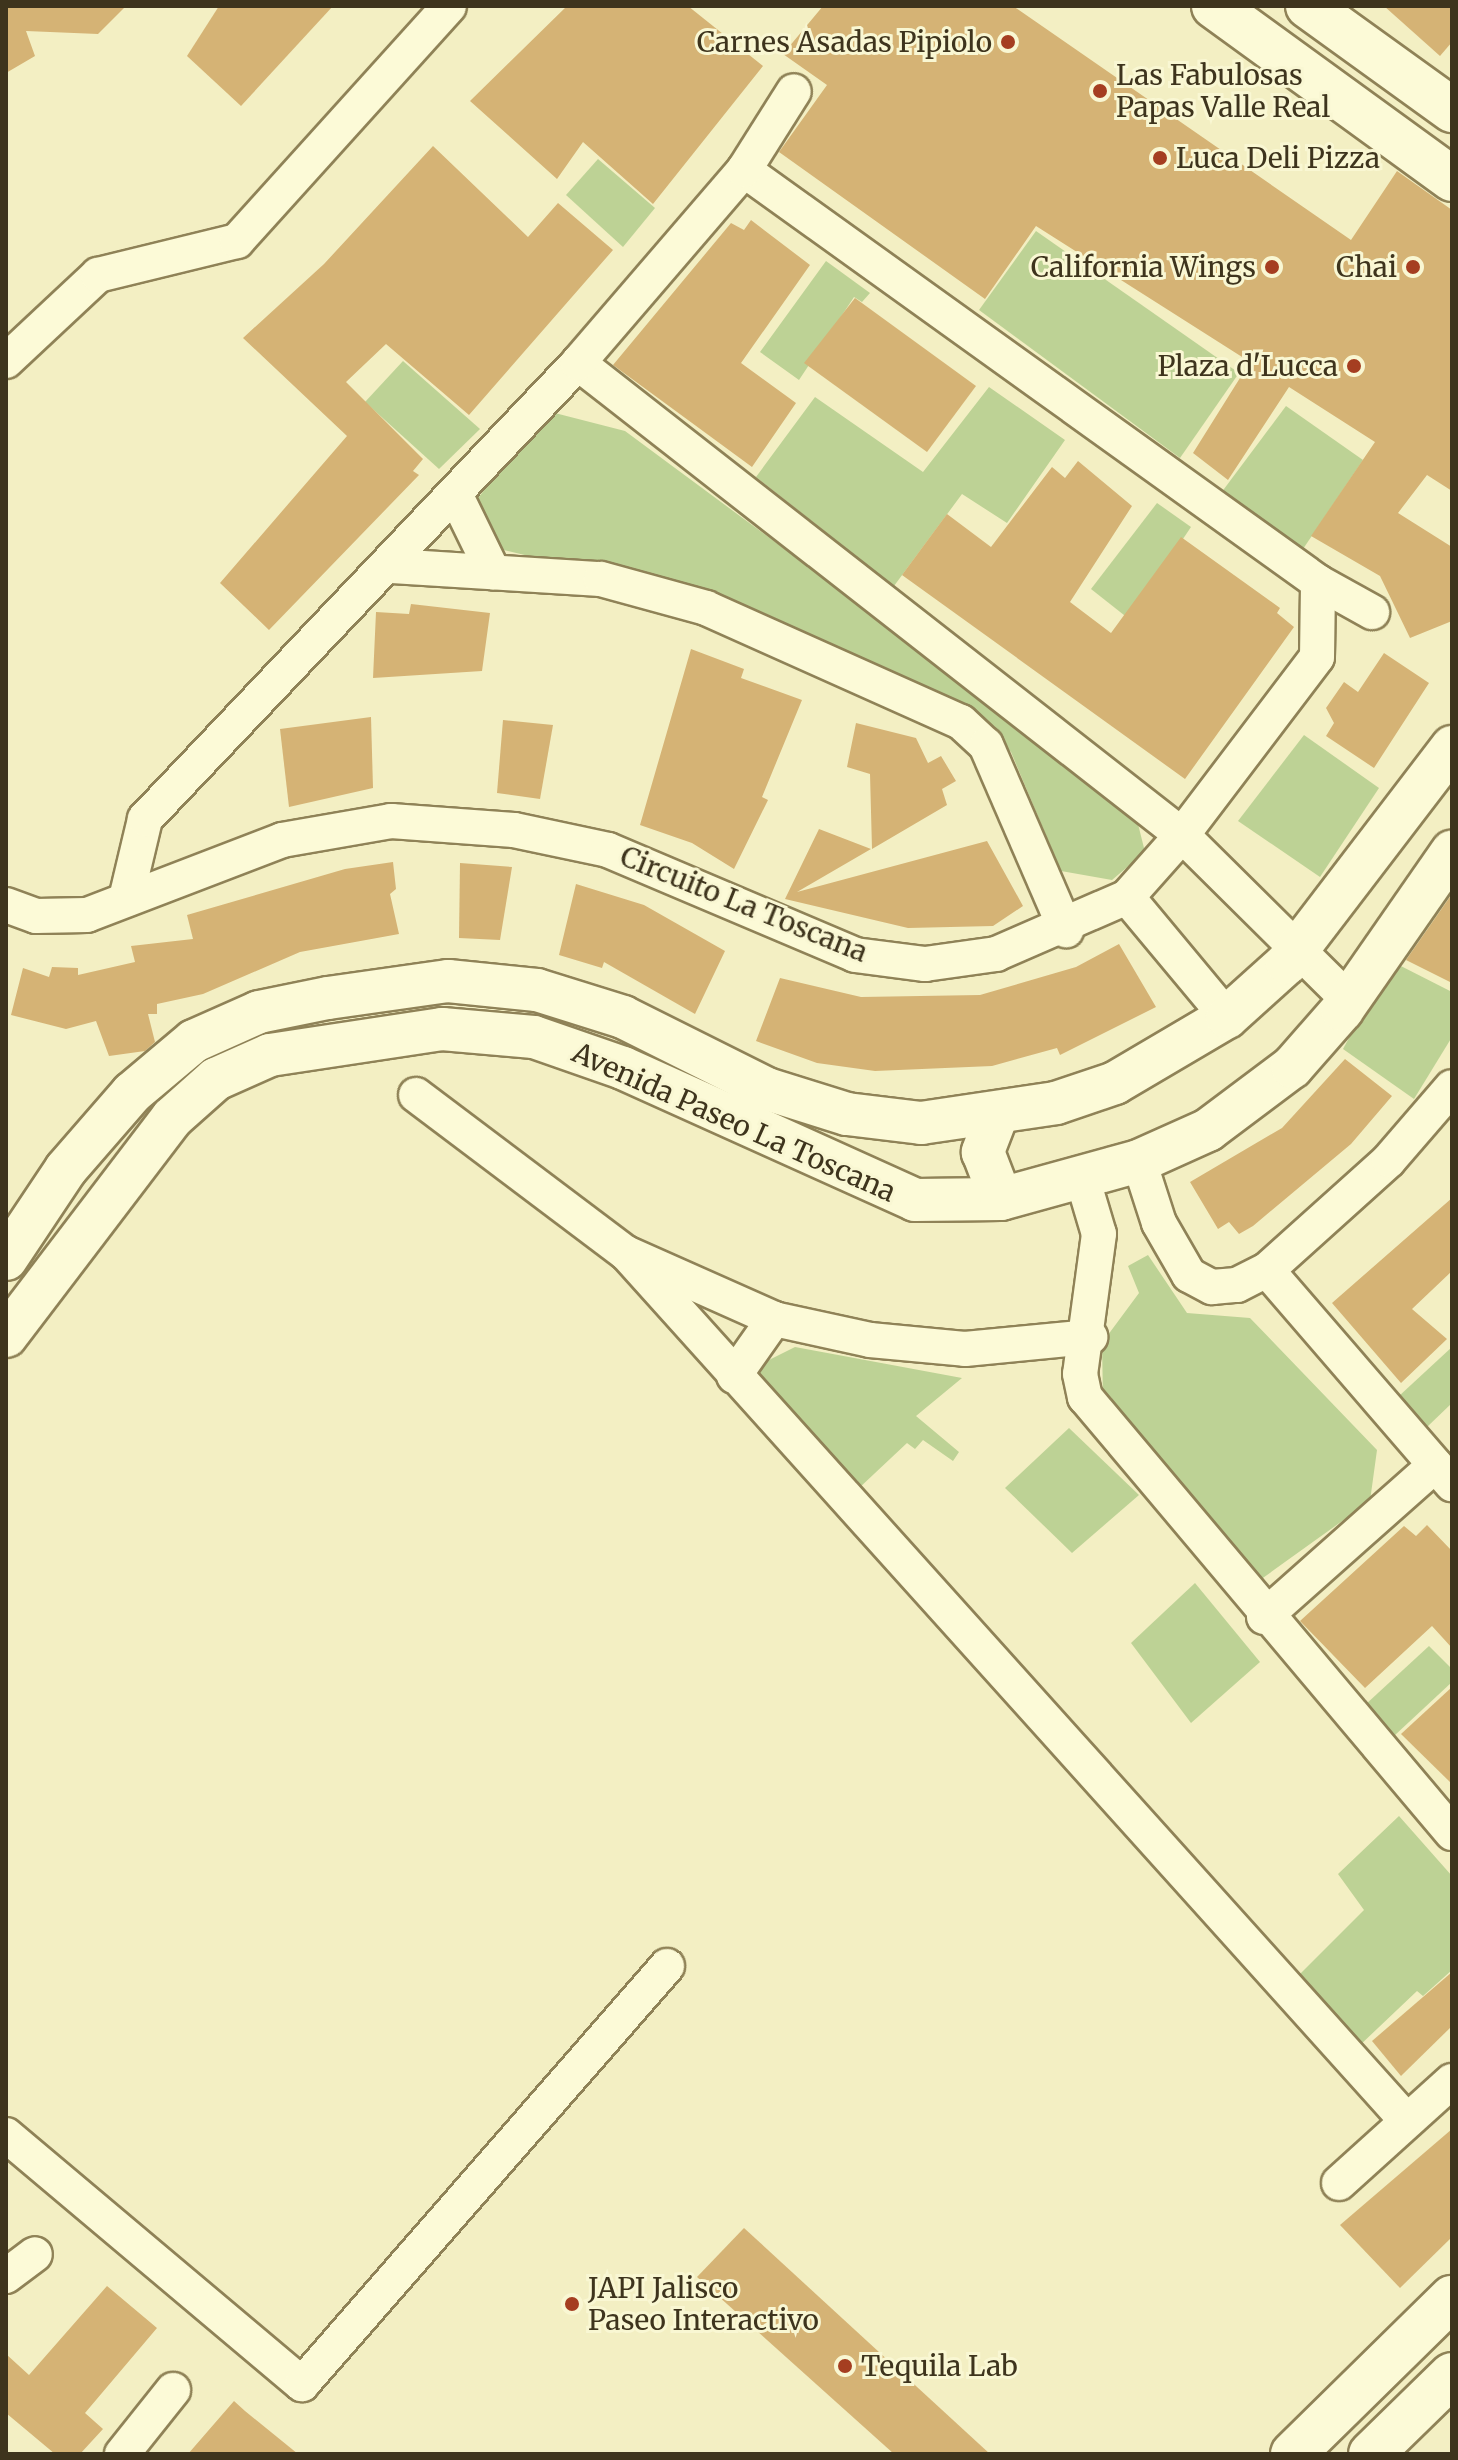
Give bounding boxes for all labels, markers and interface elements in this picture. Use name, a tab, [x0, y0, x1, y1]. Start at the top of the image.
place label: Carnes Asadas Pipiolo	[697, 25, 992, 59]
marker: Carnes Asadas Pipiolo	[999, 33, 1017, 51]
place label: Las Fabulosas Papas Valle Real	[1116, 58, 1330, 124]
marker: Las Fabulosas Papas Valle Real	[1091, 82, 1109, 100]
place label: Luca Deli Pizza	[1176, 141, 1380, 175]
marker: Luca Deli Pizza	[1151, 149, 1169, 167]
place label: California Wings	[1031, 250, 1256, 284]
place label: Chai	[1336, 250, 1397, 284]
marker: California Wings	[1263, 258, 1281, 276]
marker: Chai	[1404, 258, 1422, 276]
place label: Plaza d'Lucca	[1157, 349, 1338, 383]
marker: Plaza d'Lucca	[1345, 357, 1363, 375]
street label: Circuito La Toscana	[616, 839, 872, 969]
street label: Avenida Paseo La Toscana	[567, 1035, 901, 1209]
place label: JAPI Jalisco Paseo Interactivo	[588, 2271, 819, 2337]
marker: JAPI Jalisco Paseo Interactivo	[563, 2295, 581, 2313]
place label: Tequila Lab	[861, 2349, 1018, 2383]
marker: Tequila Lab	[836, 2357, 854, 2375]

